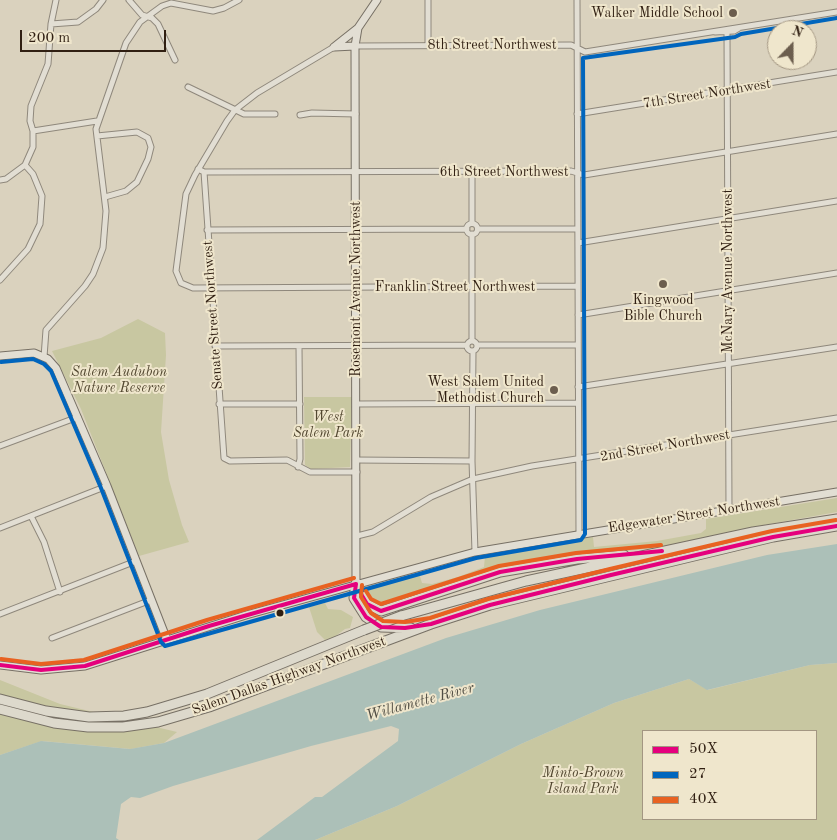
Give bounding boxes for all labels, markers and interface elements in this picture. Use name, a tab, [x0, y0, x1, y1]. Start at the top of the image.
place label: Walker Middle School	[591, 5, 723, 21]
marker: Walker Middle School	[727, 7, 739, 19]
scale bar	[22, 20, 169, 52]
north arrow	[767, 20, 817, 70]
text: N	[790, 24, 805, 41]
text: 200 m	[28, 31, 70, 46]
street label: 8th Street Northwest	[427, 37, 557, 53]
street label: 7th Street Northwest	[642, 76, 772, 112]
street label: 6th Street Northwest	[439, 164, 569, 180]
street label: McNary Avenue Northwest	[720, 189, 736, 353]
street label: Rosemont Avenue Northwest	[348, 201, 364, 377]
street label: Senate Street Northwest	[199, 240, 227, 390]
marker: Kingwood Bible Church	[657, 278, 669, 290]
street label: Franklin Street Northwest	[375, 279, 535, 295]
place label: Kingwood Bible Church	[624, 292, 702, 324]
park label: Salem Audubon Nature Reserve	[71, 364, 167, 397]
place label: West Salem United Methodist Church	[427, 374, 544, 407]
marker: West Salem United Methodist Church	[548, 384, 560, 396]
park label: West Salem Park	[293, 409, 363, 442]
street label: 2nd Street Northwest	[599, 426, 731, 466]
street label: Edgewater Street Northwest	[607, 493, 781, 537]
unlabelled marker	[275, 608, 285, 618]
street label: Salem Dallas Highway Northwest	[190, 633, 388, 719]
water label: Willamette River	[364, 679, 476, 725]
legend	[642, 730, 817, 820]
text: 50X	[689, 742, 718, 757]
park label: Minto-Brown Island Park	[542, 765, 624, 798]
text: 27	[689, 767, 706, 782]
text: 40X	[689, 792, 718, 807]

